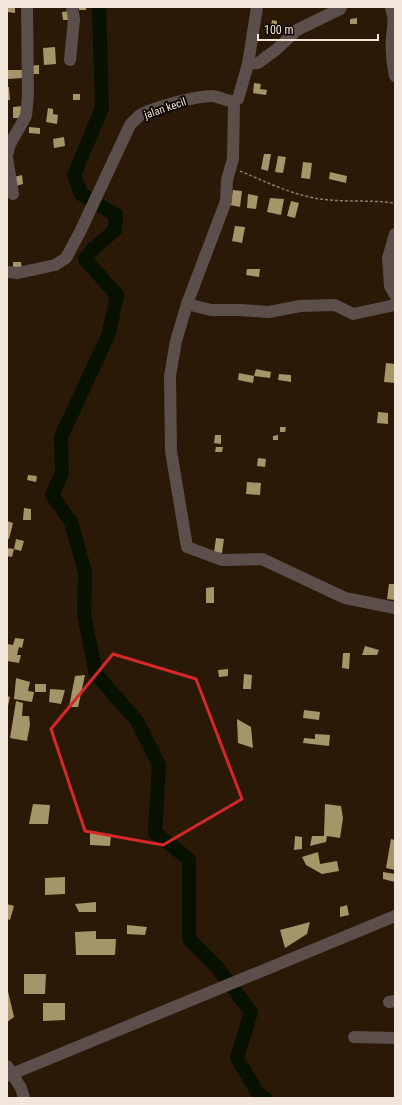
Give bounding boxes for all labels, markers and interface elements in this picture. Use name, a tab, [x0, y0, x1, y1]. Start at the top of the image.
scale bar	[258, 16, 378, 42]
text: 100 m	[264, 23, 294, 37]
street label: jalan kecil	[142, 95, 188, 122]

